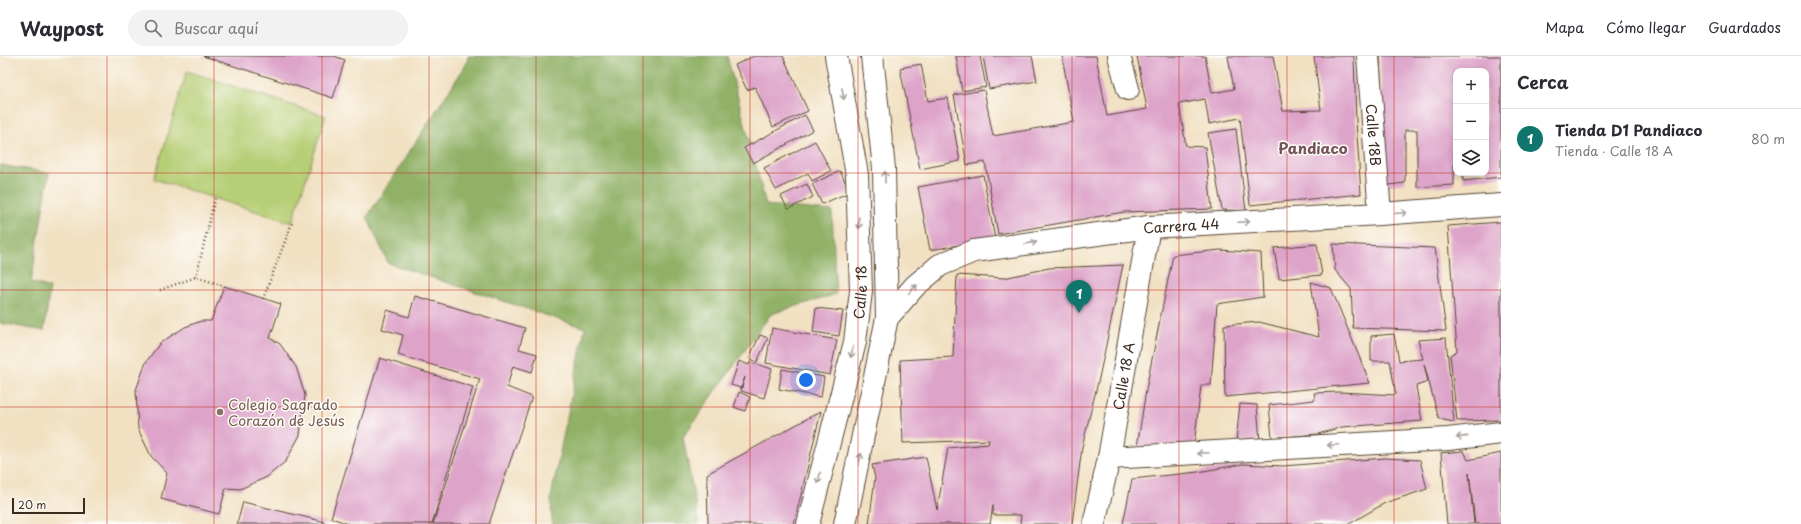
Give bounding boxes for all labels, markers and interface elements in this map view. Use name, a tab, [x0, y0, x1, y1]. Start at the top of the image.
search box	[128, 10, 408, 46]
text: Waypost	[20, 14, 104, 42]
text: Buscar aquí	[174, 16, 258, 39]
icon: search	[142, 17, 164, 39]
text: Mapa	[1546, 17, 1584, 38]
text: Cómo llegar	[1606, 17, 1686, 38]
text: Guardados	[1708, 17, 1781, 38]
map controls	[1453, 68, 1489, 176]
button: +	[1453, 68, 1489, 104]
text: Cerca	[1517, 69, 1568, 95]
one-way arrow	[839, 88, 847, 101]
street label: Calle 18B	[1361, 103, 1387, 167]
button: −	[1453, 104, 1489, 140]
text: Tienda D1 Pandiaco	[1555, 118, 1702, 141]
text: 1	[1527, 129, 1533, 148]
text: 80 m	[1751, 129, 1785, 148]
district label: Pandiaco	[1278, 136, 1348, 159]
button: layers	[1453, 140, 1489, 176]
text: Tienda · Calle 18 A	[1555, 141, 1673, 160]
one-way arrow	[881, 171, 888, 184]
one-way arrow	[1394, 209, 1407, 216]
street label: Carrera 44	[1142, 213, 1220, 238]
one-way arrow	[855, 216, 863, 229]
one-way arrow	[1237, 218, 1250, 225]
one-way arrow	[1024, 239, 1037, 247]
street label: Calle 18	[847, 265, 872, 320]
pin: 1	[1066, 280, 1092, 313]
one-way arrow	[908, 284, 918, 294]
street label: Calle 18 A	[1107, 340, 1139, 411]
one-way arrow	[848, 346, 856, 359]
your location	[796, 370, 816, 390]
place label: Colegio Sagrado Corazón de Jesús	[228, 394, 345, 431]
marker: Colegio Sagrado Corazón de Jesús	[215, 407, 225, 417]
one-way arrow	[1456, 434, 1469, 441]
one-way arrow	[1326, 442, 1339, 449]
one-way arrow	[1197, 449, 1210, 456]
one-way arrow	[856, 452, 864, 465]
one-way arrow	[815, 471, 823, 484]
scale bar	[12, 496, 85, 515]
text: 20 m	[18, 496, 46, 513]

